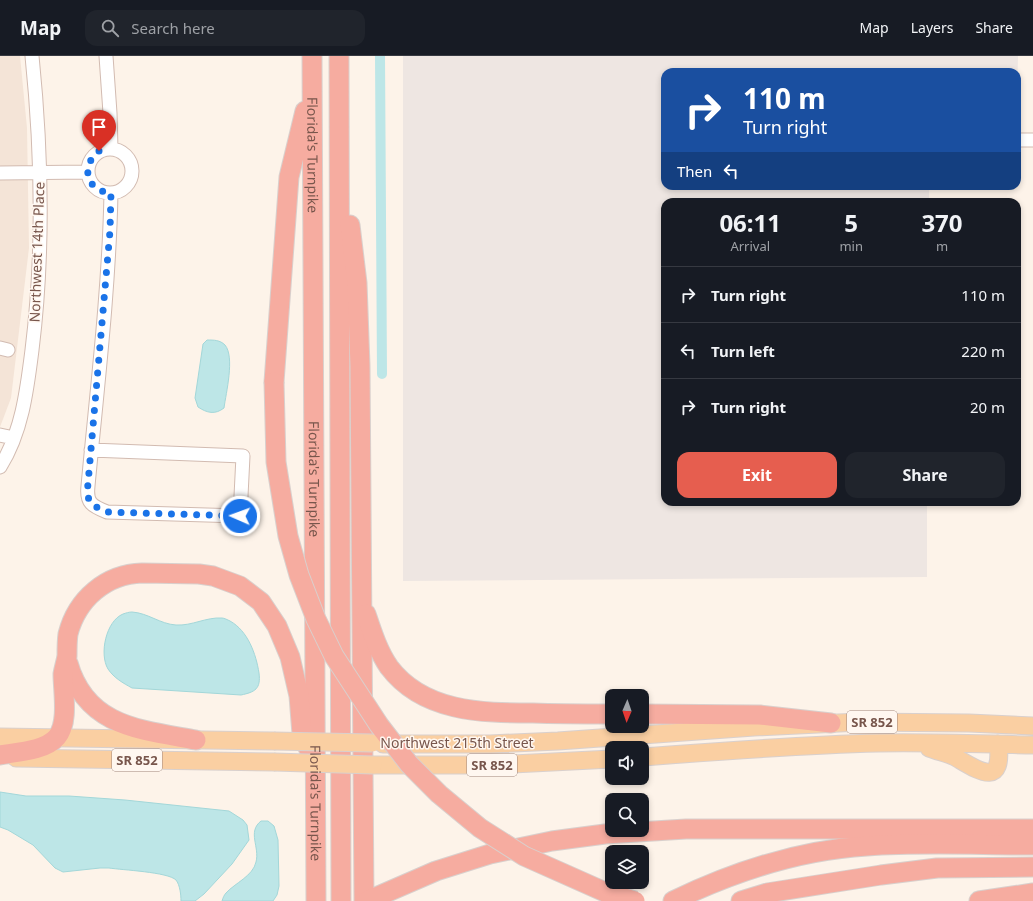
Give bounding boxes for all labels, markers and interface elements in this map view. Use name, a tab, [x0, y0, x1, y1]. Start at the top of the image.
search box	[85, 10, 365, 46]
text: Map	[20, 15, 61, 41]
icon: search	[99, 17, 121, 39]
text: Search here	[131, 18, 215, 38]
text: Map	[860, 18, 889, 37]
text: Layers	[911, 18, 953, 37]
text: Share	[975, 18, 1013, 37]
text: 110 m	[743, 79, 826, 117]
icon: right	[677, 84, 729, 136]
street label: Florida's Turnpike	[303, 97, 323, 213]
pin	[82, 110, 116, 151]
text: Turn right	[743, 115, 827, 139]
icon: arrive	[88, 116, 110, 138]
icon: left	[720, 160, 742, 182]
text: Then	[677, 161, 712, 181]
street label: Northwest 14th Place	[25, 181, 48, 323]
text: 06:11	[719, 206, 781, 239]
text: 5	[844, 206, 858, 239]
text: 370	[921, 206, 963, 239]
text: Arrival	[730, 237, 770, 255]
text: min	[839, 237, 863, 255]
text: m	[936, 237, 948, 255]
icon: right	[677, 284, 699, 306]
text: Turn right	[711, 285, 786, 305]
text: 110 m	[961, 285, 1005, 305]
icon: left	[677, 340, 699, 362]
text: Turn left	[711, 341, 775, 361]
text: 220 m	[961, 341, 1005, 361]
icon: right	[677, 396, 699, 418]
text: Turn right	[711, 397, 786, 417]
text: 20 m	[970, 397, 1005, 417]
street label: Florida's Turnpike	[305, 421, 324, 537]
button: Exit	[677, 452, 837, 498]
button: Share	[845, 452, 1005, 498]
position arrow	[219, 495, 261, 537]
north arrow	[605, 689, 649, 733]
map controls	[605, 689, 649, 889]
road number: SR 852	[847, 711, 897, 733]
street label: Northwest 215th Street	[380, 733, 534, 752]
button: sound	[605, 741, 649, 785]
street label: Florida's Turnpike	[306, 745, 326, 861]
road number: SR 852	[112, 749, 162, 771]
road number: SR 852	[467, 754, 517, 776]
button: search	[605, 793, 649, 837]
button: layers	[605, 845, 649, 889]

